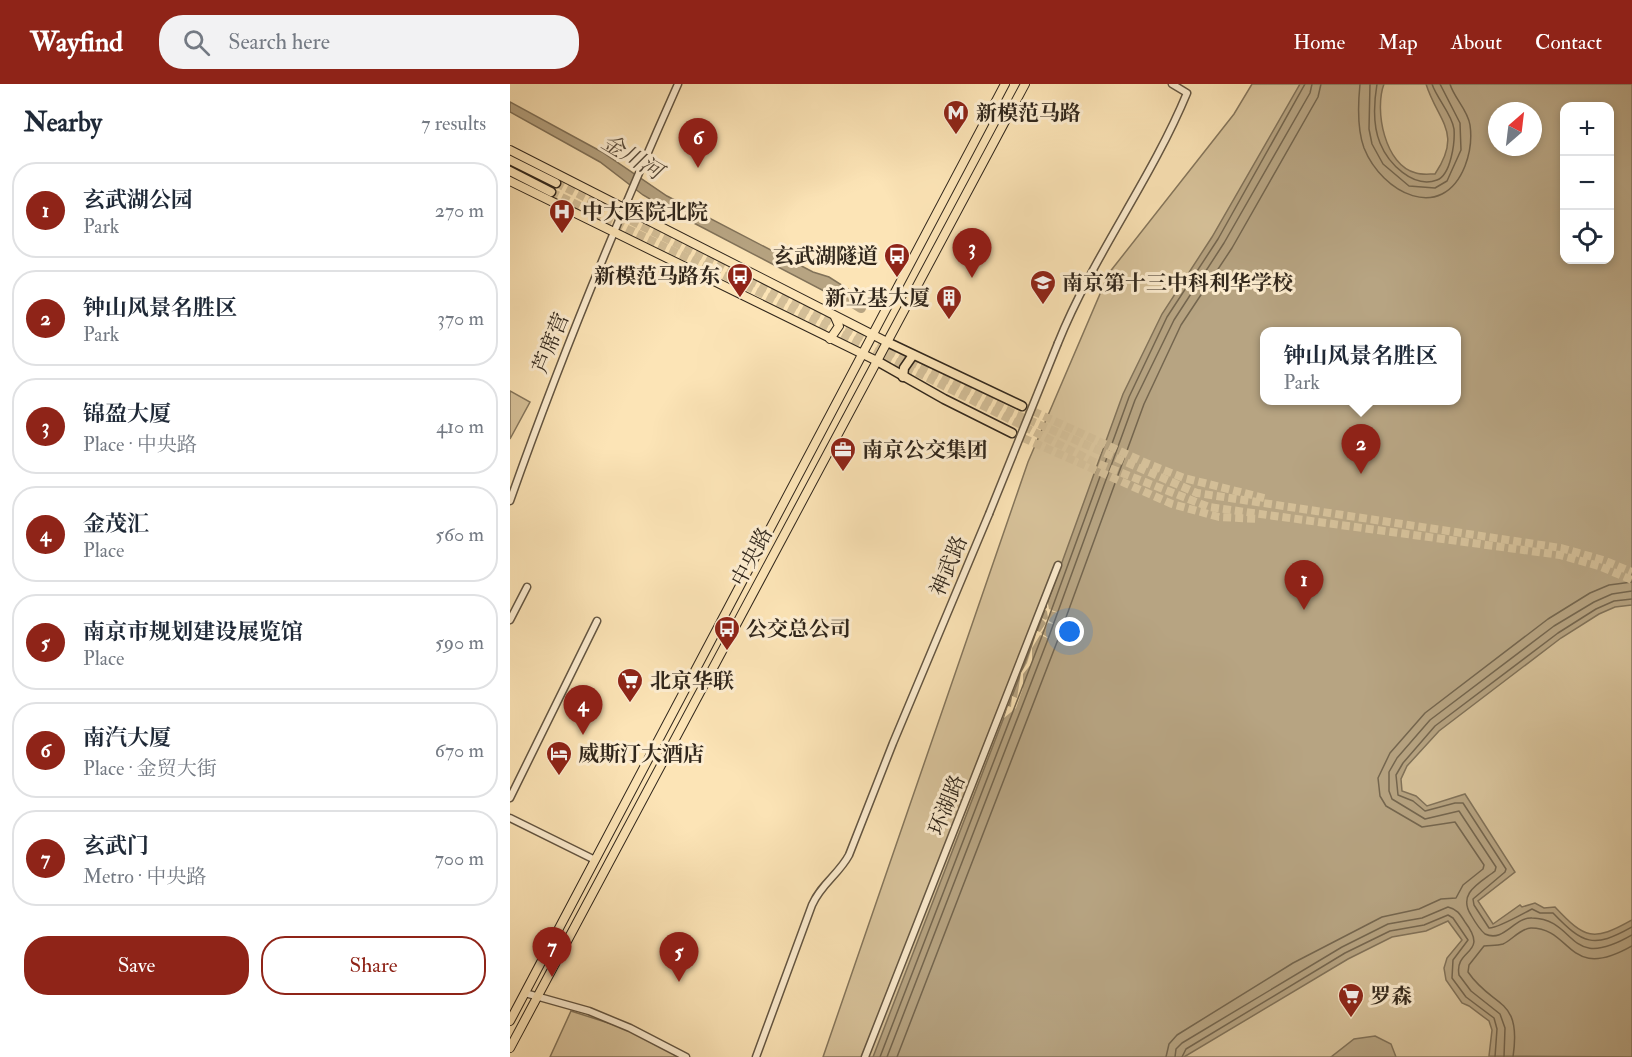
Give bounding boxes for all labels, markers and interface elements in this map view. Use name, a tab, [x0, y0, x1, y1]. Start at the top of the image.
search box	[159, 15, 579, 69]
text: Wayfind	[30, 25, 123, 60]
icon: search	[180, 26, 213, 59]
text: Search here	[228, 28, 330, 56]
text: Home	[1293, 29, 1345, 56]
text: Map	[1378, 29, 1418, 56]
text: About	[1451, 29, 1502, 56]
text: Contact	[1535, 29, 1602, 56]
metro station icon: 新模范马路	[941, 98, 971, 136]
place label: 新模范马路	[976, 100, 1081, 127]
north arrow	[1488, 102, 1542, 156]
map controls	[1560, 102, 1614, 264]
button: +	[1560, 102, 1614, 156]
text: Nearby	[24, 107, 102, 139]
text: 7 results	[421, 111, 486, 136]
pin: 6	[678, 118, 717, 168]
water label: 金川河	[596, 128, 671, 188]
button: −	[1560, 156, 1614, 210]
text: 玄武湖公园	[83, 186, 193, 214]
hospital icon: 中大医院北院	[547, 197, 577, 235]
text: 1	[42, 198, 49, 223]
text: 270 m	[435, 198, 484, 223]
place label: 中大医院北院	[582, 199, 708, 226]
button: locate	[1560, 210, 1614, 264]
text: Park	[83, 214, 119, 239]
pin: 3	[952, 228, 992, 278]
bus stop icon: 玄武湖隧道	[882, 241, 912, 279]
place label: 玄武湖隧道	[773, 243, 878, 270]
bus stop icon: 新模范马路东	[725, 261, 755, 299]
place label: 新模范马路东	[594, 263, 720, 290]
school or university icon: 南京第十三中科利华学校	[1028, 268, 1058, 306]
place label: 南京第十三中科利华学校	[1062, 270, 1293, 297]
building icon: 新立基大厦	[934, 283, 964, 321]
place label: 新立基大厦	[825, 285, 930, 312]
text: 钟山风景名胜区	[83, 294, 237, 322]
text: 2	[40, 306, 51, 331]
text: 370 m	[437, 306, 484, 331]
street label: 芦席营	[527, 309, 575, 377]
text: Park	[83, 322, 119, 347]
popup	[1260, 327, 1461, 405]
text: 钟山风景名胜区	[1283, 342, 1438, 370]
text: Park	[1283, 370, 1320, 395]
text: 锦盈大厦	[83, 400, 171, 428]
text: 3	[42, 414, 49, 439]
text: 410 m	[436, 414, 484, 439]
pin: 2	[1342, 424, 1380, 474]
text: Place · 中央路	[83, 432, 197, 457]
office icon: 南京公交集团	[828, 435, 858, 473]
place label: 南京公交集团	[862, 437, 988, 464]
text: 金茂汇	[83, 510, 149, 538]
text: 4	[40, 522, 51, 547]
text: 560 m	[435, 522, 484, 547]
street label: 中央路	[725, 523, 779, 591]
street label: 神武路	[924, 532, 974, 600]
text: Place	[83, 538, 124, 563]
pin: 1	[1284, 560, 1324, 610]
bus stop icon: 公交总公司	[712, 614, 742, 652]
place label: 公交总公司	[746, 616, 851, 643]
your location	[1055, 617, 1084, 646]
text: 南京市规划建设展览馆	[83, 618, 303, 646]
text: 5	[41, 630, 50, 655]
text: 590 m	[435, 630, 484, 655]
text: Place	[83, 646, 124, 671]
supermarket icon: 北京华联	[615, 666, 645, 704]
place label: 北京华联	[650, 668, 734, 695]
pin: 4	[564, 686, 602, 735]
text: 南汽大厦	[83, 724, 171, 752]
text: 6	[40, 738, 51, 763]
text: 670 m	[435, 738, 484, 763]
hotel icon: 威斯汀大酒店	[544, 739, 574, 777]
place label: 威斯汀大酒店	[578, 741, 704, 768]
text: Place · 金贸大街	[83, 756, 217, 781]
street label: 环湖路	[923, 771, 971, 839]
text: 玄武门	[83, 832, 149, 860]
text: 7	[41, 846, 50, 871]
text: 700 m	[435, 846, 484, 871]
text: Metro · 中央路	[83, 864, 206, 889]
pin: 7	[532, 928, 572, 977]
pin: 5	[660, 932, 698, 982]
button: Save	[24, 936, 249, 995]
button: Share	[261, 936, 486, 995]
supermarket icon: 罗森	[1336, 981, 1366, 1019]
place label: 罗森	[1370, 983, 1412, 1010]

